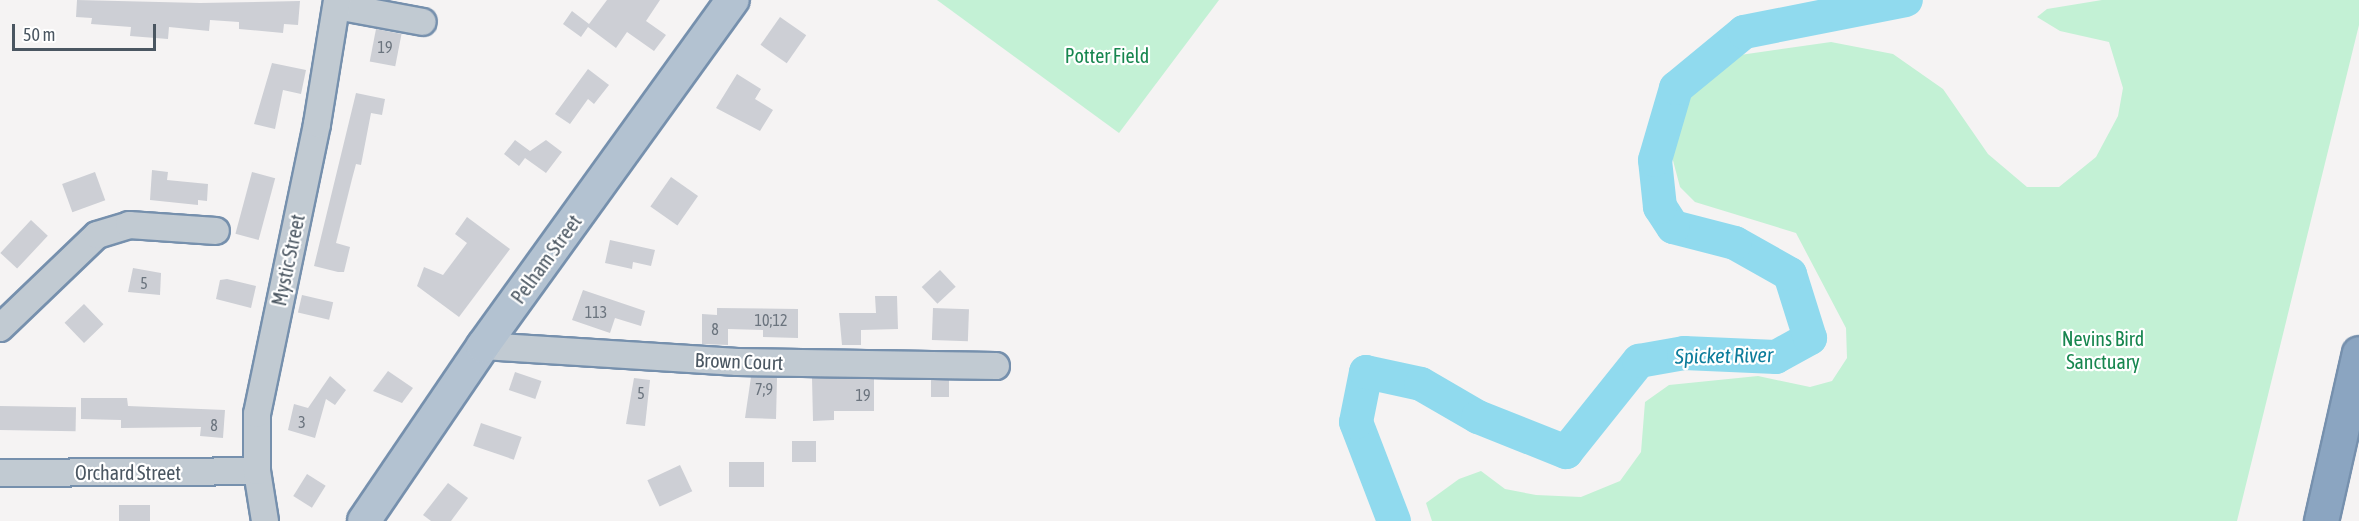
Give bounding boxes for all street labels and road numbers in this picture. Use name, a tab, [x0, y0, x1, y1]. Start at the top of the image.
street label: Pelham Street	[506, 210, 586, 308]
street label: Mystic Street	[267, 212, 309, 308]
street label: Brown Court	[694, 347, 784, 375]
street label: Orchard Street	[75, 460, 181, 484]

